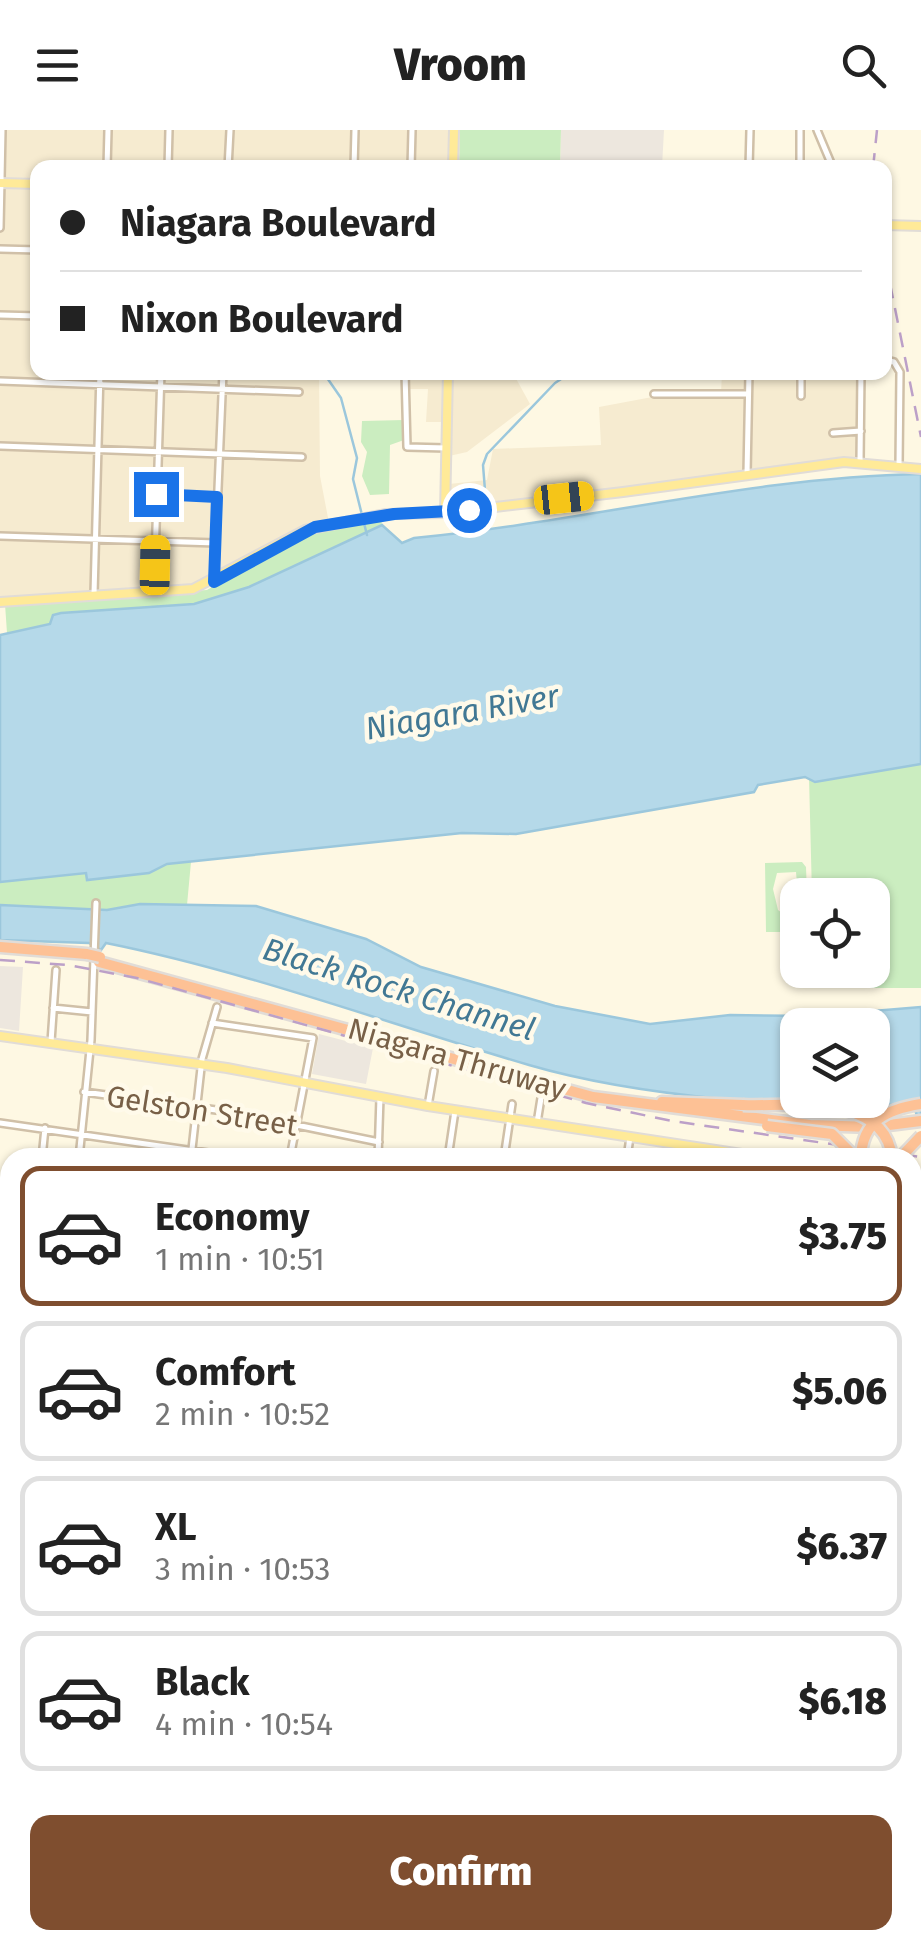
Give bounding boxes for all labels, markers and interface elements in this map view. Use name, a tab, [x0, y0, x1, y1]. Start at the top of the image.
icon: menu	[30, 38, 85, 93]
text: Vroom	[394, 38, 527, 92]
icon: search	[836, 38, 891, 93]
text: Niagara Boulevard	[120, 200, 437, 246]
text: Nixon Boulevard	[120, 296, 404, 342]
route end	[134, 472, 179, 517]
car	[533, 480, 595, 516]
route start	[447, 488, 492, 533]
car	[139, 535, 171, 595]
water label: Niagara River	[362, 676, 563, 748]
map controls	[780, 878, 890, 1118]
button: locate	[780, 878, 890, 988]
water label: Black Rock Channel	[258, 930, 540, 1048]
button: layers	[780, 1008, 890, 1118]
street label: Niagara Thruway	[344, 1011, 570, 1107]
street label: Gelston Street	[104, 1078, 300, 1144]
icon: car	[35, 1191, 125, 1281]
text: Economy	[155, 1194, 310, 1240]
text: $3.75	[798, 1213, 887, 1259]
text: 1 min · 10:51	[155, 1240, 325, 1278]
icon: car	[35, 1346, 125, 1436]
text: Comfort	[155, 1349, 296, 1395]
text: $5.06	[792, 1368, 887, 1414]
text: 2 min · 10:52	[155, 1395, 330, 1433]
icon: car	[35, 1501, 125, 1591]
text: XL	[155, 1504, 197, 1550]
text: $6.37	[796, 1523, 887, 1569]
text: 3 min · 10:53	[155, 1550, 331, 1588]
icon: car	[35, 1656, 125, 1746]
text: Black	[155, 1659, 250, 1705]
text: $6.18	[798, 1678, 887, 1724]
text: 4 min · 10:54	[155, 1705, 333, 1743]
button: Confirm	[30, 1815, 892, 1930]

